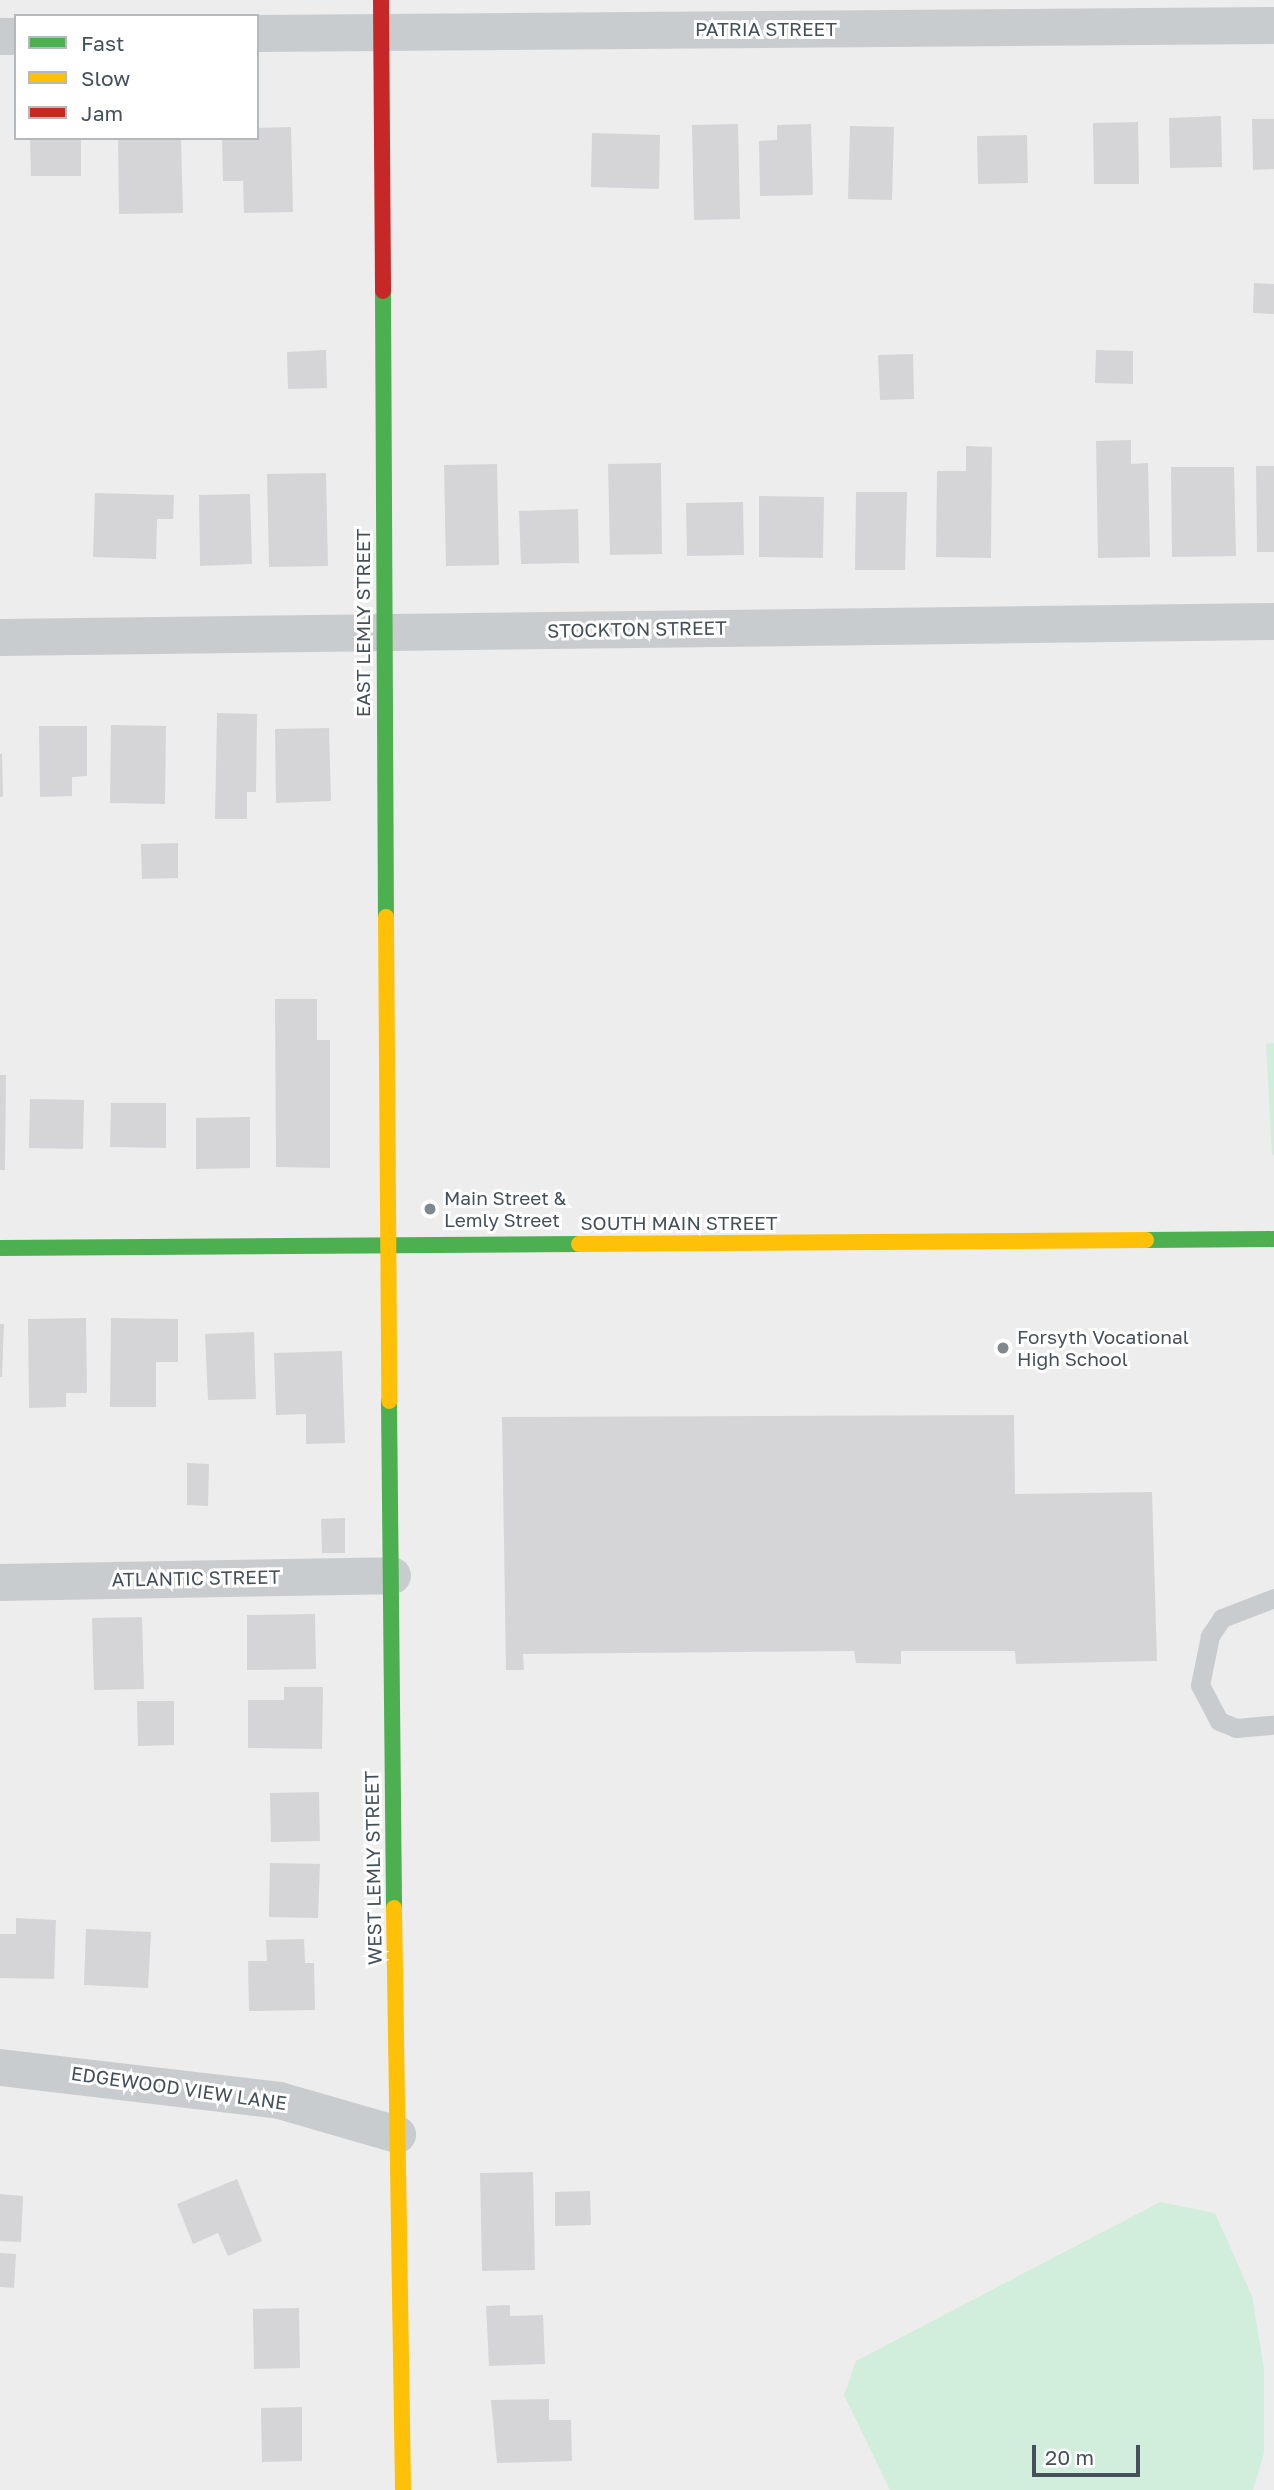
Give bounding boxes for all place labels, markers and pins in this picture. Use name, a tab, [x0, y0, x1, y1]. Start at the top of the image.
place label: Main Street & Lemly Street	[444, 1187, 566, 1231]
marker: Main Street & Lemly Street	[422, 1201, 438, 1217]
place label: Forsyth Vocational High School	[1017, 1326, 1189, 1370]
marker: Forsyth Vocational High School	[995, 1340, 1011, 1356]

